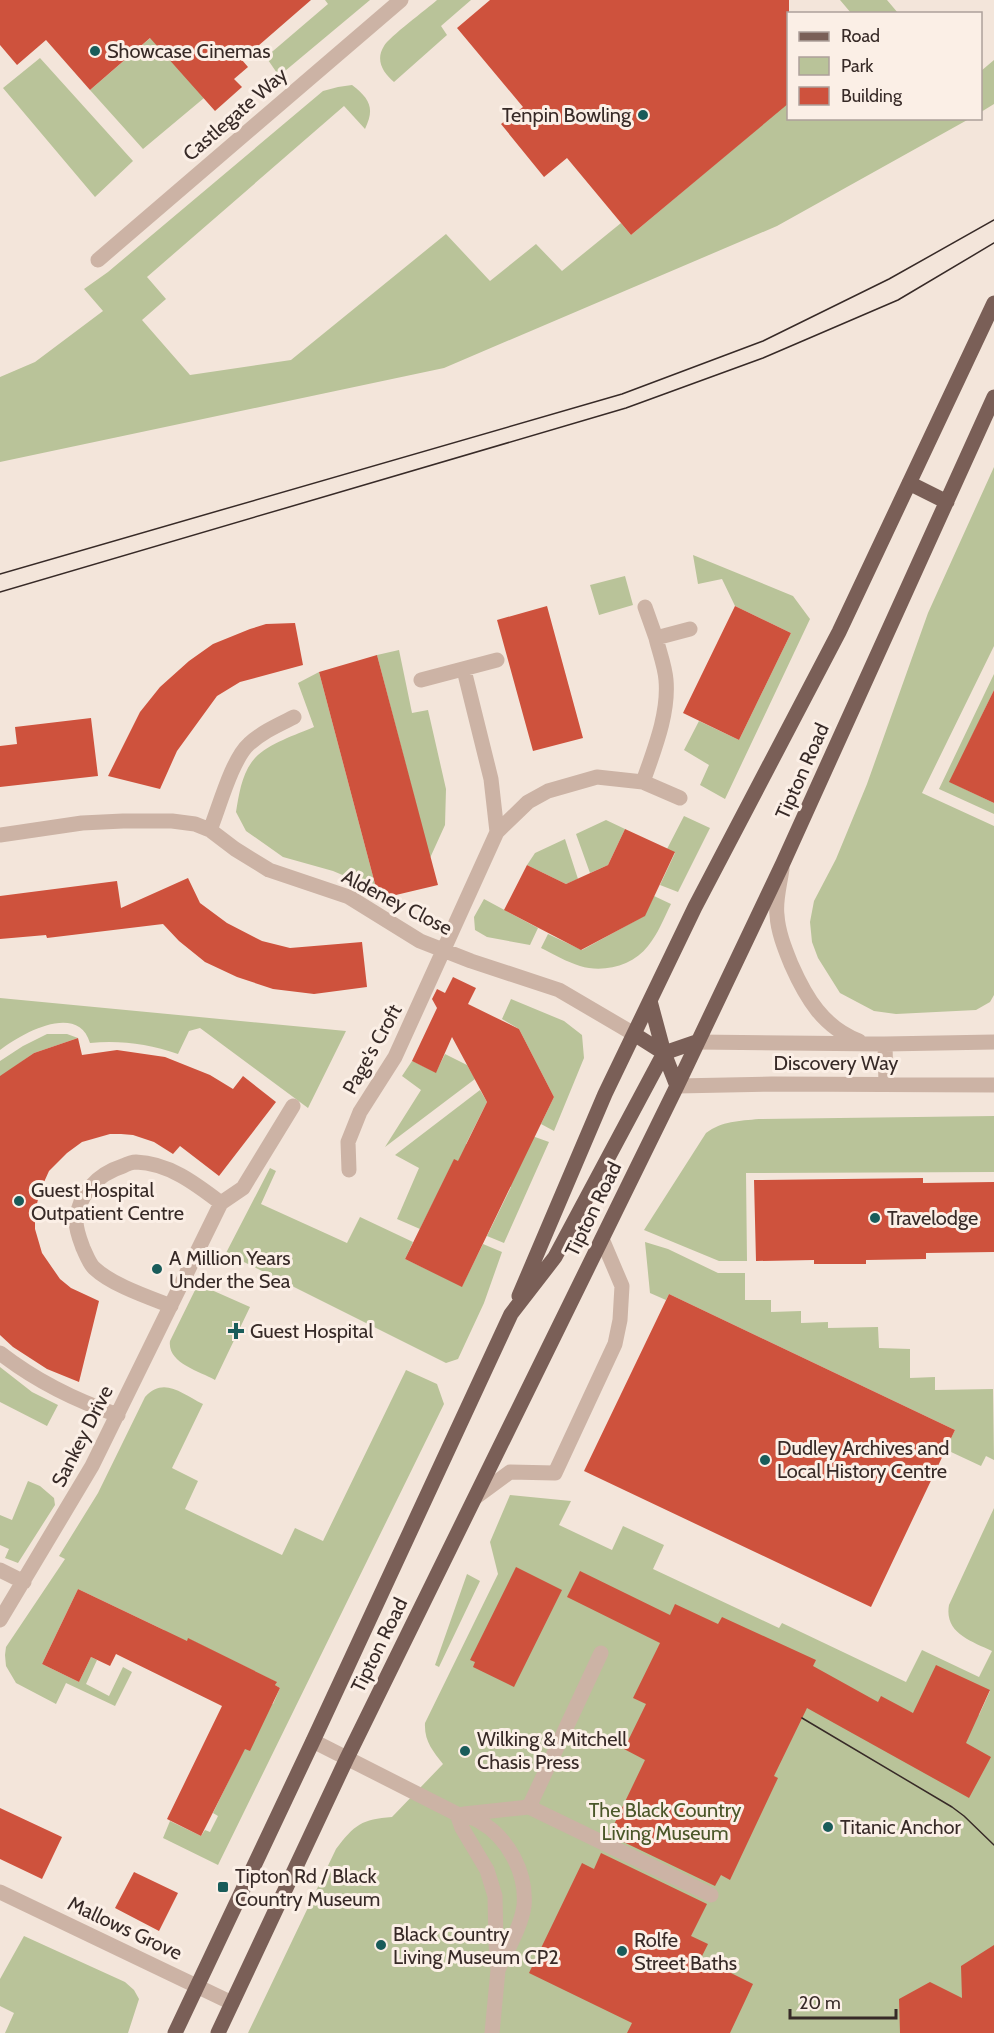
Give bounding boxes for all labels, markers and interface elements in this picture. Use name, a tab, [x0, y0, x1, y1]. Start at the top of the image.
legend	[787, 12, 982, 120]
text: Road	[841, 25, 880, 47]
place label: Showcase Cinemas	[107, 39, 270, 63]
marker: Showcase Cinemas	[88, 44, 102, 58]
text: Park	[841, 55, 874, 77]
street label: Castlegate Way	[178, 62, 292, 166]
text: Building	[841, 85, 903, 107]
place label: Tenpin Bowling	[502, 103, 632, 127]
marker: Tenpin Bowling	[636, 108, 650, 122]
street label: Tipton Road	[770, 719, 834, 823]
street label: Aldeney Close	[338, 864, 456, 940]
street label: Page's Croft	[337, 1000, 407, 1098]
street label: Discovery Way	[774, 1051, 898, 1075]
street label: Tipton Road	[560, 1158, 626, 1260]
place label: Guest Hospital Outpatient Centre	[31, 1178, 184, 1225]
marker: Guest Hospital Outpatient Centre	[12, 1194, 26, 1208]
place label: Travelodge	[887, 1206, 978, 1230]
marker: Travelodge	[868, 1211, 882, 1225]
place label: A Million Years Under the Sea	[169, 1246, 291, 1293]
marker: A Million Years Under the Sea	[150, 1262, 164, 1276]
place label: Guest Hospital	[250, 1319, 373, 1343]
marker: Guest Hospital	[227, 1322, 245, 1340]
street label: Sankey Drive	[46, 1381, 118, 1491]
place label: Dudley Archives and Local History Centre	[777, 1436, 949, 1483]
marker: Dudley Archives and Local History Centre	[758, 1453, 772, 1467]
street label: Tipton Road	[346, 1594, 412, 1696]
place label: Wilking & Mitchell Chasis Press	[477, 1727, 627, 1774]
marker: Wilking & Mitchell Chasis Press	[458, 1744, 472, 1758]
park label: The Black Country Living Museum	[589, 1798, 741, 1845]
place label: Titanic Anchor	[840, 1815, 961, 1839]
marker: Titanic Anchor	[821, 1820, 835, 1834]
place label: Tipton Rd / Black Country Museum	[235, 1864, 380, 1911]
marker: Tipton Rd / Black Country Museum	[216, 1880, 230, 1894]
street label: Mallows Grove	[64, 1891, 186, 1965]
place label: Black Country Living Museum CP2	[393, 1922, 559, 1969]
place label: Rolfe Street Baths	[634, 1928, 737, 1975]
marker: Black Country Living Museum CP2	[374, 1938, 388, 1952]
marker: Rolfe Street Baths	[615, 1944, 629, 1958]
scale bar	[790, 1982, 896, 2020]
text: 20 m	[799, 1992, 841, 2014]

